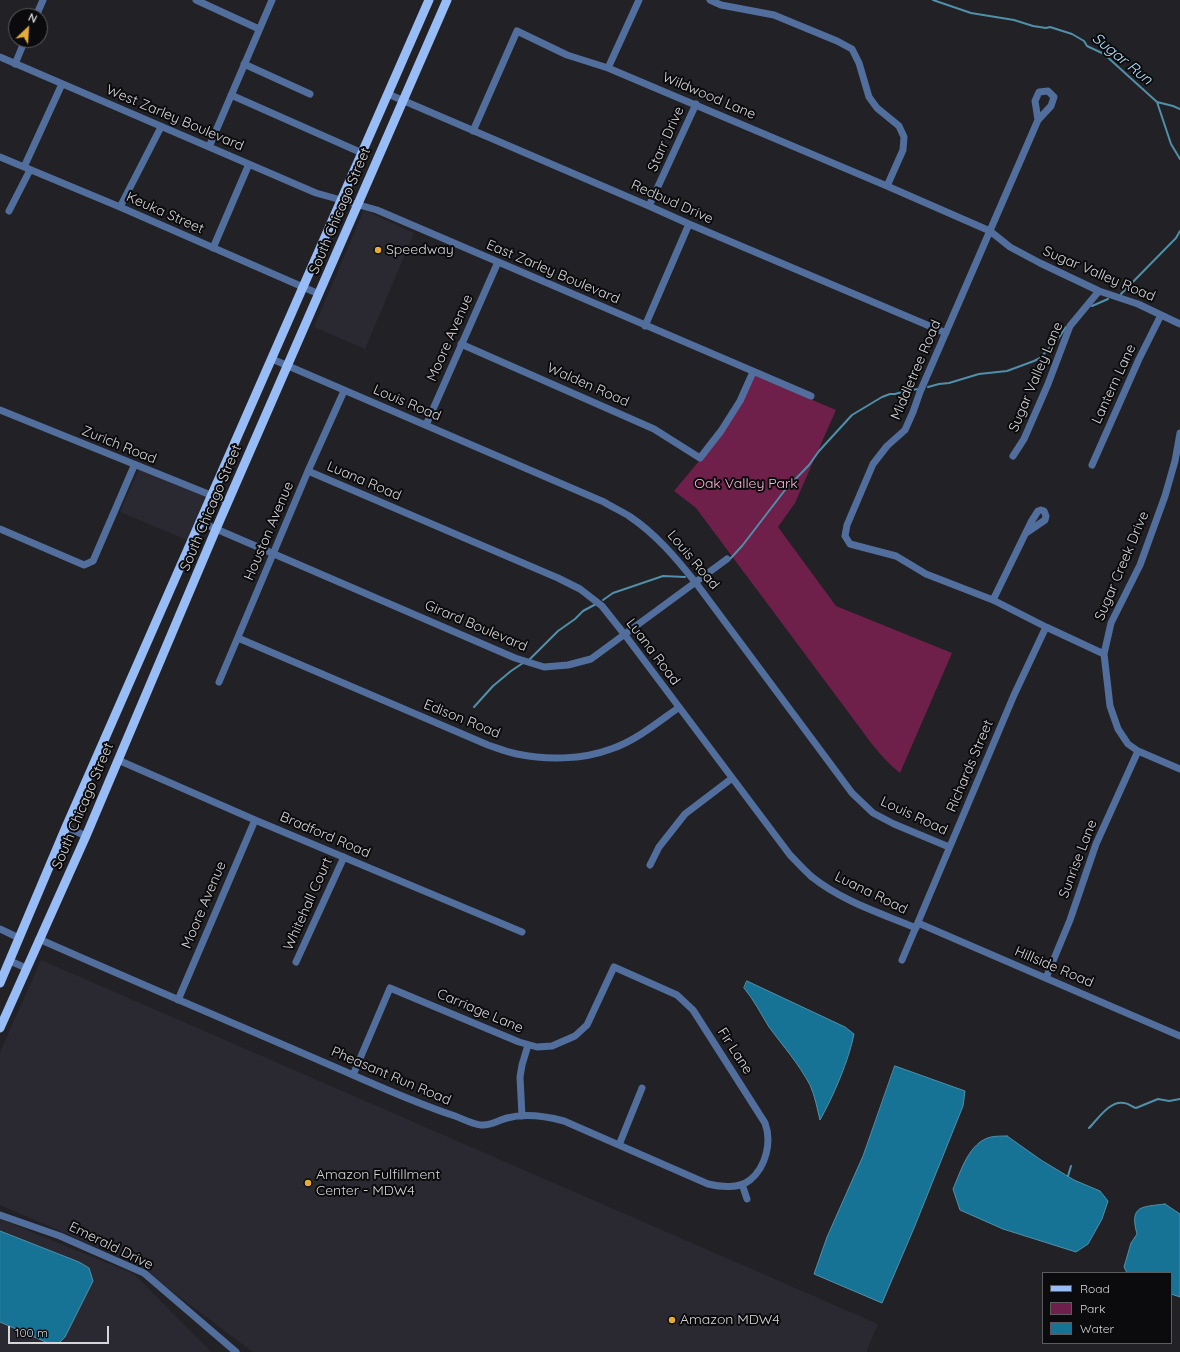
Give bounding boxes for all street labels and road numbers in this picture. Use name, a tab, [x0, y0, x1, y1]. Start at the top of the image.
street label: Wildwood Lane	[660, 69, 758, 123]
street label: West Zarley Boulevard	[104, 81, 246, 155]
street label: Starr Drive	[644, 104, 688, 174]
street label: South Chicago Street	[306, 145, 374, 277]
street label: Redbud Drive	[628, 176, 716, 228]
street label: Keuka Street	[124, 188, 206, 238]
street label: East Zarley Boulevard	[484, 236, 622, 308]
street label: Sugar Valley Road	[1040, 243, 1158, 305]
street label: Moore Avenue	[423, 292, 477, 384]
street label: Middletree Road	[887, 318, 945, 422]
street label: Sugar Valley Lane	[1005, 320, 1067, 434]
street label: Lantern Lane	[1088, 342, 1140, 426]
street label: Walden Road	[544, 359, 632, 411]
street label: Louis Road	[371, 381, 443, 425]
street label: Zurich Road	[79, 422, 159, 468]
street label: South Chicago Street	[177, 442, 245, 574]
street label: Luana Road	[324, 458, 404, 504]
street label: Houston Avenue	[241, 479, 297, 583]
street label: Sugar Creek Drive	[1091, 509, 1153, 623]
street label: Louis Road	[663, 527, 723, 593]
street label: Girard Boulevard	[422, 597, 530, 655]
street label: Luana Road	[623, 615, 683, 689]
street label: Edison Road	[421, 696, 503, 742]
street label: Richards Street	[943, 717, 997, 815]
street label: South Chicago Street	[49, 740, 117, 872]
street label: Louis Road	[878, 793, 950, 839]
street label: Bradford Road	[277, 808, 373, 862]
street label: Sunrise Lane	[1055, 817, 1101, 901]
street label: Whitehall Court	[280, 855, 336, 953]
street label: Moore Avenue	[178, 859, 230, 951]
street label: Luana Road	[832, 868, 910, 918]
street label: Hillside Road	[1012, 943, 1096, 991]
street label: Carriage Lane	[434, 985, 526, 1037]
street label: Fir Lane	[714, 1025, 756, 1077]
street label: Pheasant Run Road	[329, 1043, 453, 1109]
street label: Emerald Drive	[66, 1218, 156, 1274]

